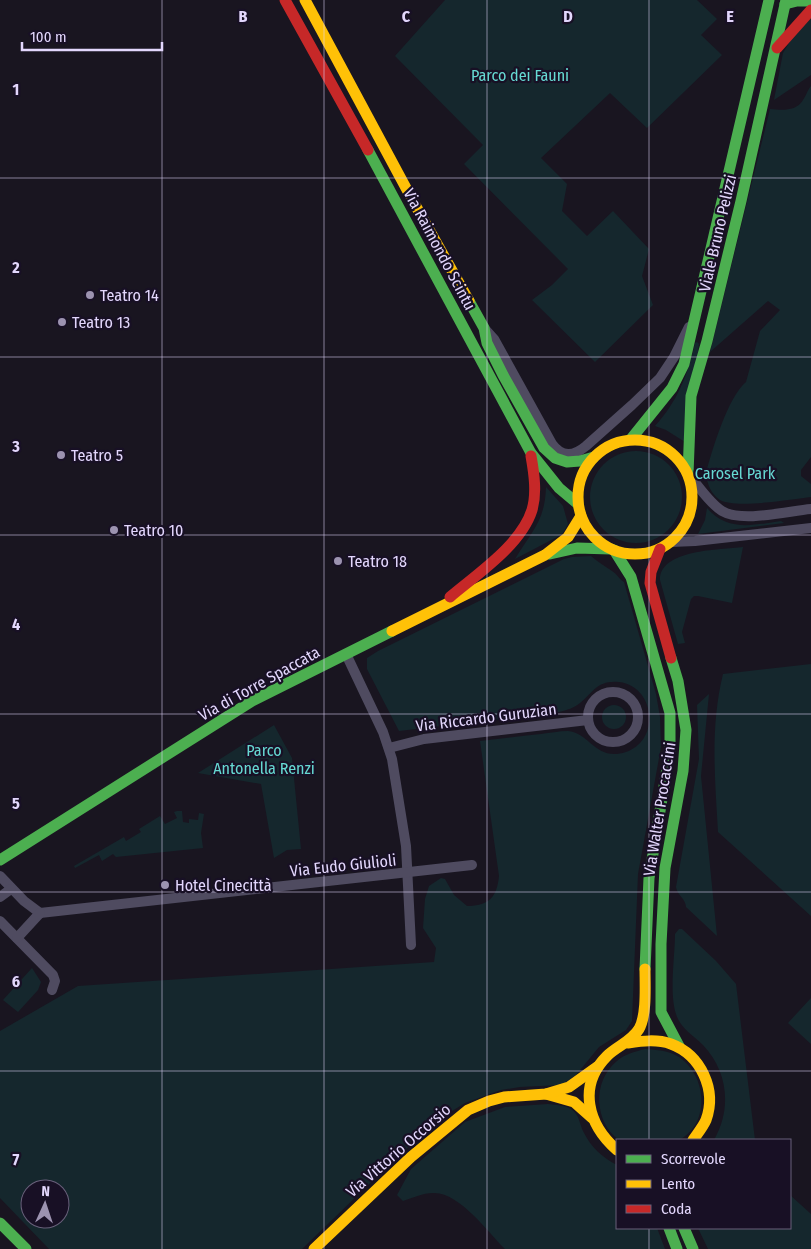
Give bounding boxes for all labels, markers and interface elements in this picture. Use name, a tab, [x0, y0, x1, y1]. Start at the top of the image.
text: B	[239, 7, 248, 26]
text: C	[402, 7, 411, 26]
text: D	[563, 7, 573, 26]
text: E	[726, 7, 734, 26]
scale bar	[22, 20, 162, 52]
text: 100 m	[30, 28, 67, 46]
park label: Parco dei Fauni	[471, 66, 569, 85]
text: 1	[13, 80, 19, 99]
street label: Viale Bruno Pelizzi	[695, 173, 740, 294]
street label: Via Raimondo Scintu	[399, 185, 480, 313]
text: 2	[11, 258, 20, 277]
place label: Teatro 14	[100, 286, 159, 305]
marker: Teatro 14	[84, 289, 96, 301]
place label: Teatro 13	[72, 313, 130, 332]
marker: Teatro 13	[56, 316, 68, 328]
text: 3	[11, 437, 20, 456]
place label: Teatro 5	[71, 446, 123, 465]
marker: Teatro 5	[55, 449, 67, 461]
park label: Carosel Park	[695, 464, 776, 483]
place label: Teatro 10	[124, 521, 183, 540]
marker: Teatro 10	[108, 524, 120, 536]
place label: Teatro 18	[348, 552, 407, 571]
marker: Teatro 18	[332, 555, 344, 567]
text: 4	[12, 615, 20, 634]
street label: Via di Torre Spaccata	[195, 642, 323, 725]
street label: Via Riccardo Guruzian	[415, 699, 557, 736]
park label: Parco Antonella Renzi	[213, 741, 315, 778]
street label: Via Walter Procaccini	[640, 741, 679, 877]
text: 5	[12, 794, 20, 813]
street label: Via Eudo Giulioli	[289, 850, 397, 881]
place label: Hotel Cinecittà	[175, 876, 272, 895]
marker: Hotel Cinecittà	[159, 879, 171, 891]
text: 6	[12, 972, 20, 991]
street label: Via Vittorio Occorsio	[342, 1100, 455, 1201]
legend	[616, 1139, 791, 1229]
text: 7	[13, 1150, 20, 1169]
text: Scorrevole	[661, 1150, 726, 1168]
text: Lento	[661, 1175, 695, 1193]
north arrow	[20, 1179, 70, 1229]
text: N	[41, 1183, 50, 1200]
text: Coda	[661, 1200, 692, 1218]

